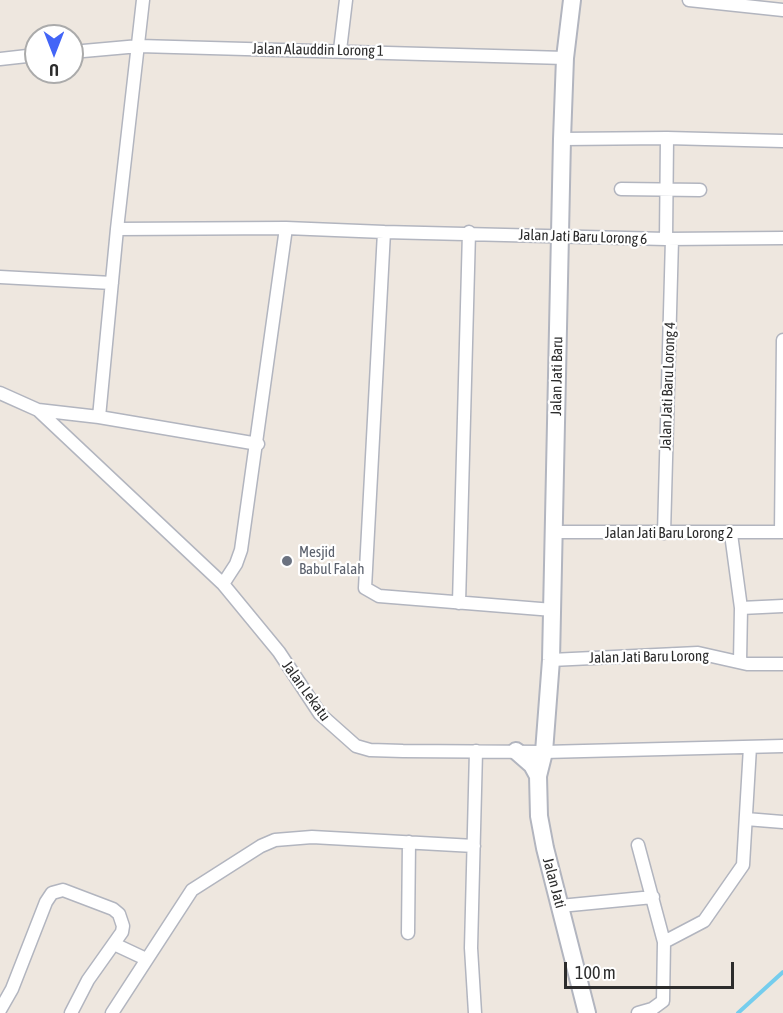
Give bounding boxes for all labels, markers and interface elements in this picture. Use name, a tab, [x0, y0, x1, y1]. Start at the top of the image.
north arrow	[24, 24, 84, 84]
street label: Jalan Alauddin Lorong 1	[252, 40, 384, 60]
text: U	[49, 61, 59, 79]
street label: Jalan Jati Baru Lorong 6	[518, 226, 648, 248]
street label: Jalan Jati Baru Lorong 4	[657, 321, 679, 451]
street label: Jalan Jati Baru	[547, 336, 567, 416]
street label: Jalan Jati Baru Lorong 2	[605, 524, 733, 542]
place label: Mesjid Babul Falah	[299, 543, 364, 578]
marker: Mesjid Babul Falah	[280, 554, 294, 568]
street label: Jalan Jati Baru Lorong	[589, 647, 709, 667]
street label: Jalan Lekatu	[278, 657, 334, 725]
street label: Jalan Jati	[539, 856, 569, 910]
scale bar	[567, 950, 736, 988]
text: 100 m	[575, 962, 616, 983]

